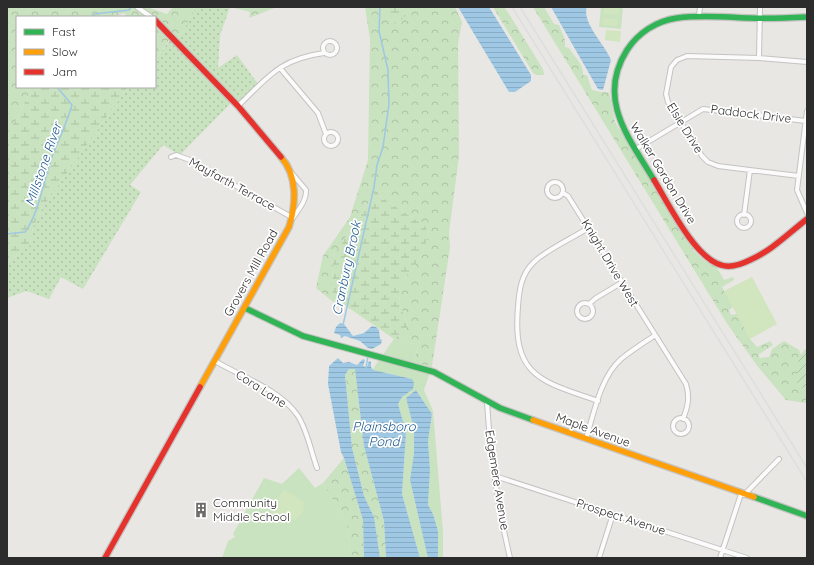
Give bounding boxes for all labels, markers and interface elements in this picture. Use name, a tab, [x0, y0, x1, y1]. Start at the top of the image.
legend	[16, 16, 156, 88]
text: Fast	[52, 24, 76, 39]
text: Slow	[52, 44, 78, 59]
text: Jam	[52, 64, 77, 79]
street label: Elsie Drive	[664, 100, 707, 156]
street label: Paddock Drive	[710, 101, 792, 126]
water label: Millstone River	[21, 118, 65, 208]
street label: Walker Gordon Drive	[627, 119, 700, 226]
street label: Mayfarth Terrace	[186, 154, 278, 214]
street label: Knight Drive West	[578, 216, 642, 309]
water label: Cranbury Brook	[328, 218, 364, 317]
street label: Grovers Mill Road	[220, 226, 281, 319]
street label: Cora Lane	[233, 367, 290, 411]
street label: Maple Avenue	[554, 409, 633, 450]
water label: Plainsboro Pond	[352, 418, 417, 449]
street label: Edgemere Avenue	[482, 429, 513, 531]
place label: Community Middle School	[213, 495, 290, 524]
street label: Prospect Avenue	[575, 495, 668, 538]
building icon: Community Middle School	[192, 501, 210, 519]

